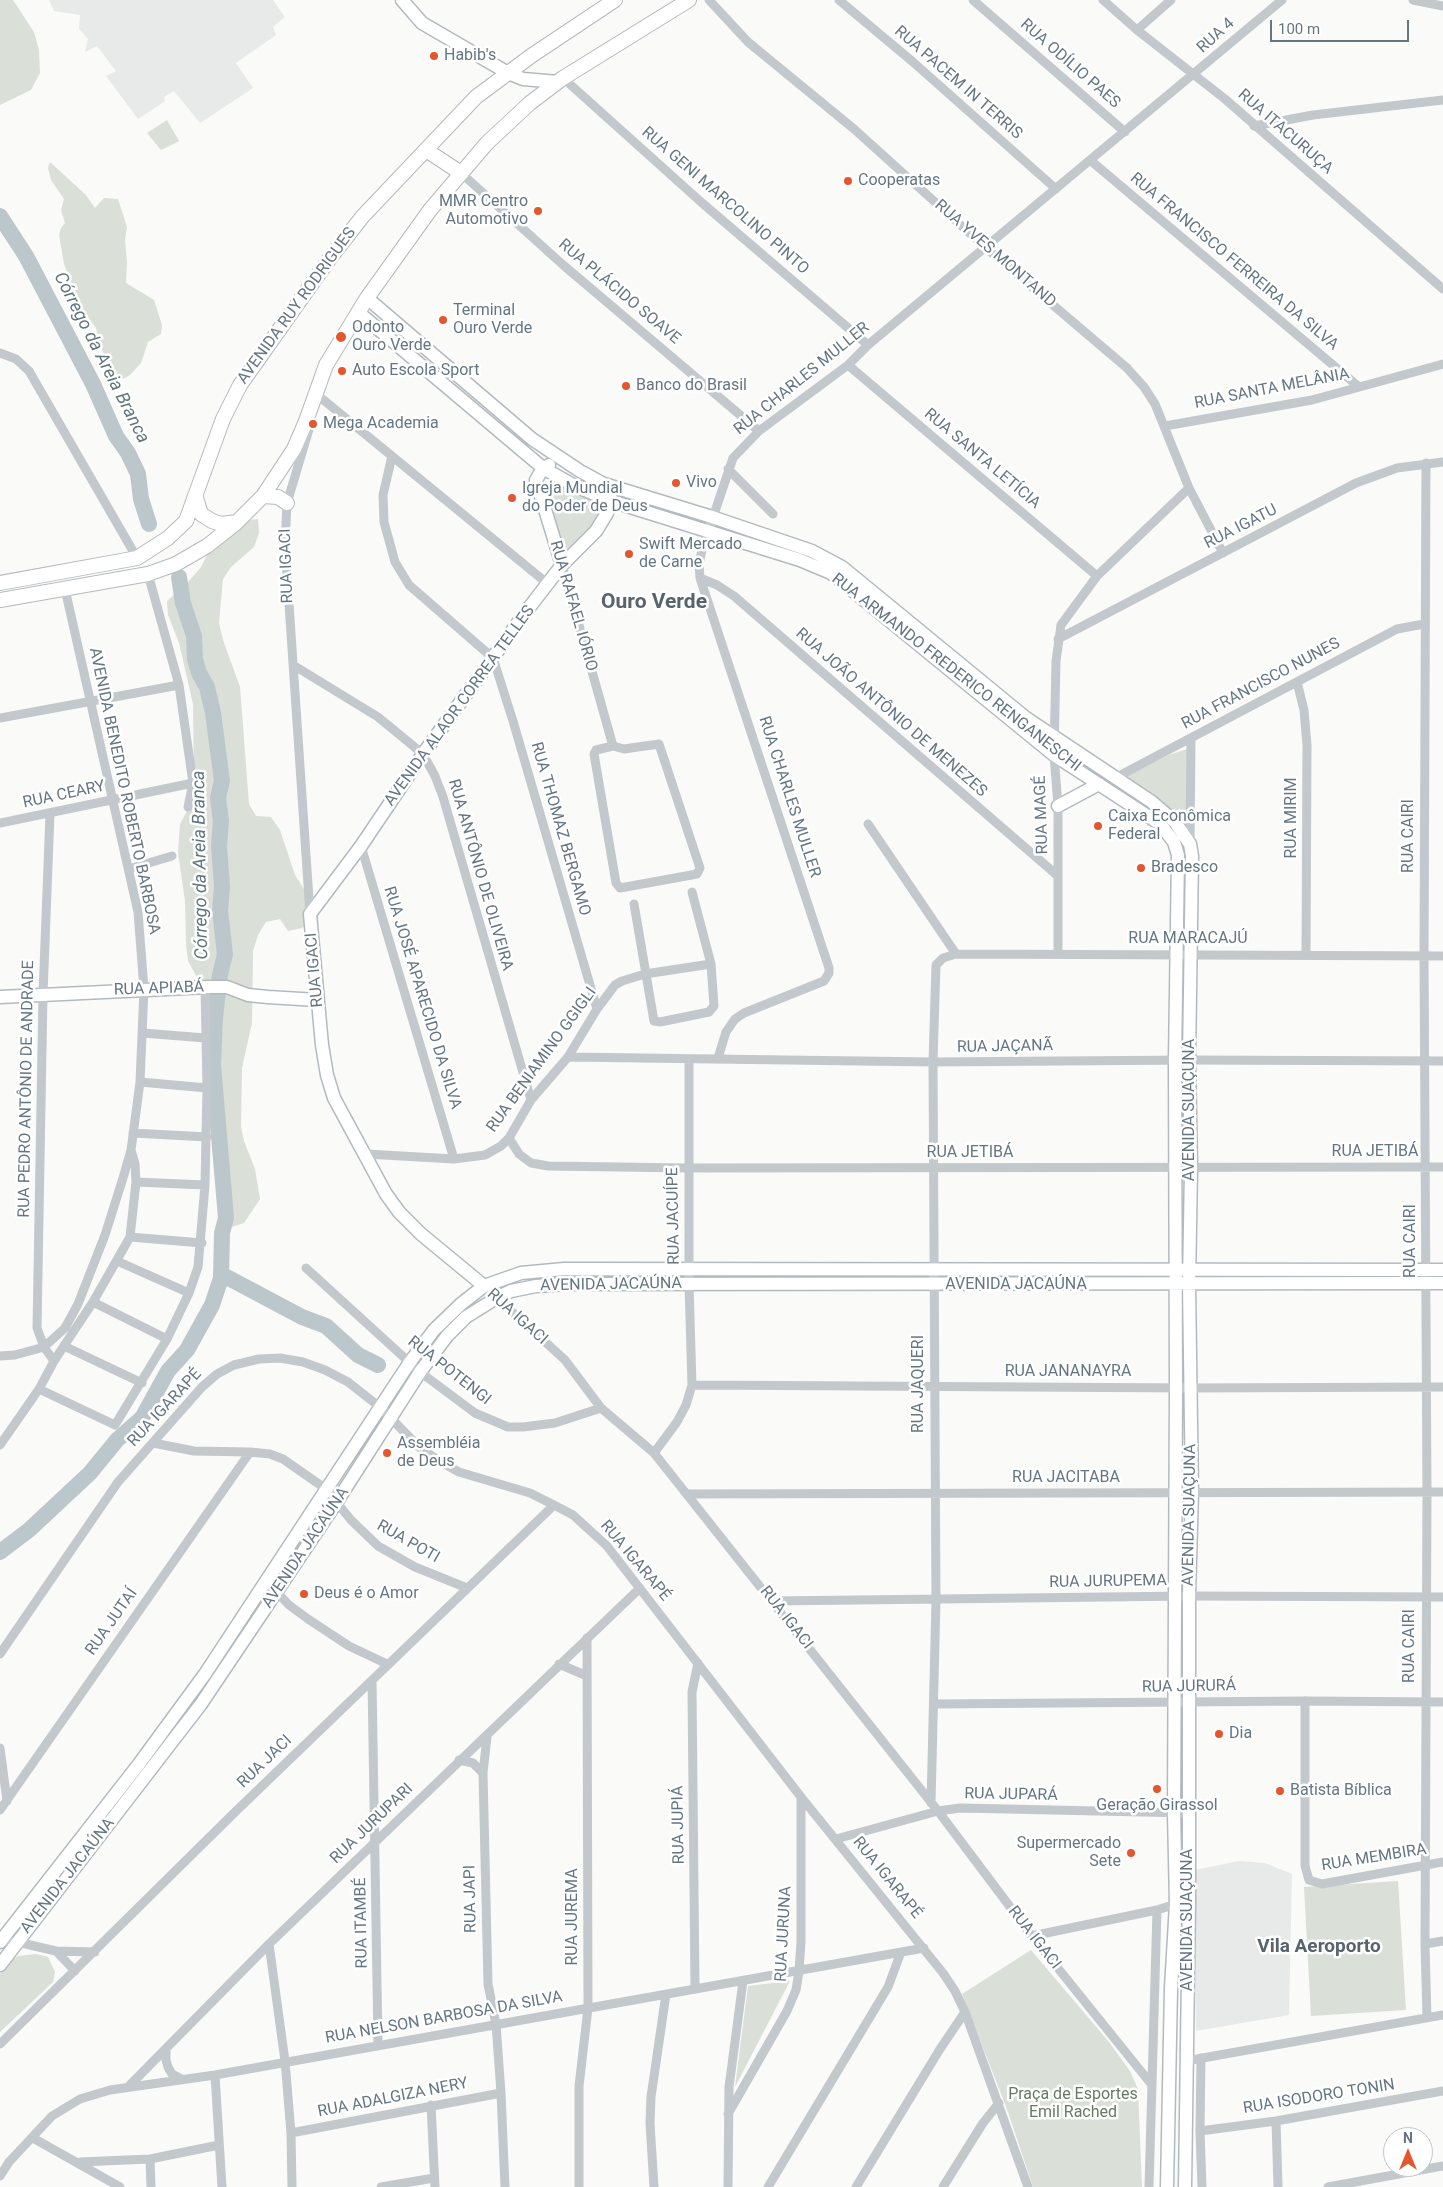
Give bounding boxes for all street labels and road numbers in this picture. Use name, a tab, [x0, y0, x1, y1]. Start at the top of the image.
street label: RUA 4	[1193, 14, 1239, 58]
street label: RUA ODÍLIO PAES	[1016, 15, 1124, 113]
street label: RUA PACEM IN TERRIS	[890, 22, 1026, 144]
street label: RUA ITACURUÇA	[1234, 85, 1336, 179]
street label: RUA GENI MARCOLINO PINTO	[637, 123, 813, 279]
street label: RUA FRANCISCO FERREIRA DA SILVA	[1126, 169, 1342, 355]
street label: RUA YVES MONTAND	[930, 196, 1060, 312]
street label: AVENIDA RUY RODRIGUES	[234, 224, 360, 388]
street label: RUA PLÁCIDO SOAVE	[554, 235, 684, 349]
street label: RUA CHARLES MULLER	[731, 319, 873, 439]
street label: RUA SANTA MELÂNIA	[1193, 365, 1351, 413]
street label: RUA SANTA LETÍCIA	[920, 405, 1044, 513]
street label: RUA IGATU	[1201, 500, 1281, 554]
street label: RUA IGACI	[276, 528, 298, 604]
street label: RUA RAFAEL IÓRIO	[545, 538, 601, 674]
street label: RUA ARMANDO FREDERICO RENGANESCHI	[828, 570, 1084, 776]
street label: AVENIDA ALAOR CORREA TELLES	[381, 602, 539, 810]
street label: RUA JOÃO ANTÔNIO DE MENEZES	[791, 625, 991, 801]
street label: RUA FRANCISCO NUNES	[1179, 634, 1343, 734]
street label: AVENIDA BENEDITO ROBERTO BARBOSA	[84, 646, 164, 936]
street label: RUA CHARLES MULLER	[754, 714, 824, 880]
street label: RUA THOMAZ BERGAMO	[526, 740, 594, 918]
street label: RUA MAGÉ	[1031, 775, 1053, 855]
street label: RUA CEARY	[21, 777, 107, 813]
street label: RUA ANTÔNIO DE OLIVEIRA	[443, 777, 517, 973]
street label: RUA MIRIM	[1282, 778, 1302, 858]
street label: RUA CAIRI	[1399, 799, 1419, 873]
street label: RUA JOSÉ APARECIDO DA SILVA	[379, 884, 465, 1112]
street label: RUA MARACAJÚ	[1128, 929, 1248, 949]
street label: RUA IGACI	[302, 932, 328, 1008]
street label: RUA PEDRO ANTÔNIO DE ANDRADE	[15, 960, 39, 1218]
street label: RUA APIABÁ	[114, 978, 204, 1000]
street label: RUA BENIAMINO GGIGLI	[483, 984, 601, 1136]
street label: RUA JAÇANÃ	[957, 1037, 1053, 1057]
street label: AVENIDA SUAÇUNA	[1180, 1039, 1200, 1181]
street label: RUA JETIBÁ	[1332, 1142, 1418, 1162]
street label: RUA JETIBÁ	[927, 1143, 1013, 1163]
street label: RUA JACUÍPE	[664, 1167, 684, 1265]
street label: RUA CAIRI	[1401, 1204, 1421, 1278]
street label: AVENIDA JACAÚNA	[540, 1274, 682, 1296]
street label: AVENIDA JACAÚNA	[945, 1275, 1087, 1295]
street label: RUA IGACI	[483, 1285, 551, 1349]
street label: RUA POTENGI	[403, 1332, 495, 1410]
street label: RUA JAQUERI	[909, 1335, 929, 1433]
street label: RUA JANANAYRA	[1005, 1362, 1131, 1382]
street label: RUA IGARAPÉ	[124, 1365, 206, 1451]
street label: AVENIDA SUAÇUNA	[1179, 1444, 1201, 1586]
street label: RUA JACITABA	[1012, 1468, 1120, 1488]
street label: AVENIDA JACAÚNA	[258, 1484, 354, 1612]
street label: RUA POTI	[373, 1516, 443, 1568]
street label: RUA IGARAPÉ	[596, 1517, 674, 1605]
street label: RUA JURUPEMA	[1049, 1571, 1167, 1593]
street label: RUA IGACI	[755, 1583, 817, 1653]
street label: RUA JUTAÍ	[82, 1585, 142, 1659]
street label: RUA CAIRI	[1400, 1609, 1420, 1683]
street label: RUA JURURÁ	[1142, 1677, 1236, 1697]
street label: RUA JACI	[234, 1731, 296, 1793]
street label: RUA JURUPARI	[327, 1780, 417, 1868]
street label: RUA JUPIÁ	[669, 1785, 689, 1865]
street label: RUA JUPARÁ	[964, 1785, 1058, 1805]
street label: AVENIDA JACAÚNA	[17, 1814, 119, 1938]
street label: RUA IGARAPÉ	[848, 1833, 926, 1923]
street label: RUA MEMBIRA	[1320, 1840, 1428, 1876]
street label: AVENIDA SUAÇUNA	[1178, 1849, 1198, 1991]
street label: RUA JAPI	[461, 1865, 481, 1933]
street label: RUA JUREMA	[563, 1868, 583, 1966]
street label: RUA ITAMBÉ	[352, 1877, 372, 1969]
street label: RUA JURUNA	[772, 1886, 796, 1982]
street label: RUA IGACI	[1003, 1903, 1065, 1973]
street label: RUA NELSON BARBOSA DA SILVA	[324, 1988, 564, 2048]
street label: RUA ADALGIZA NERY	[316, 2074, 470, 2122]
street label: RUA ISODORO TONIN	[1242, 2076, 1396, 2118]

